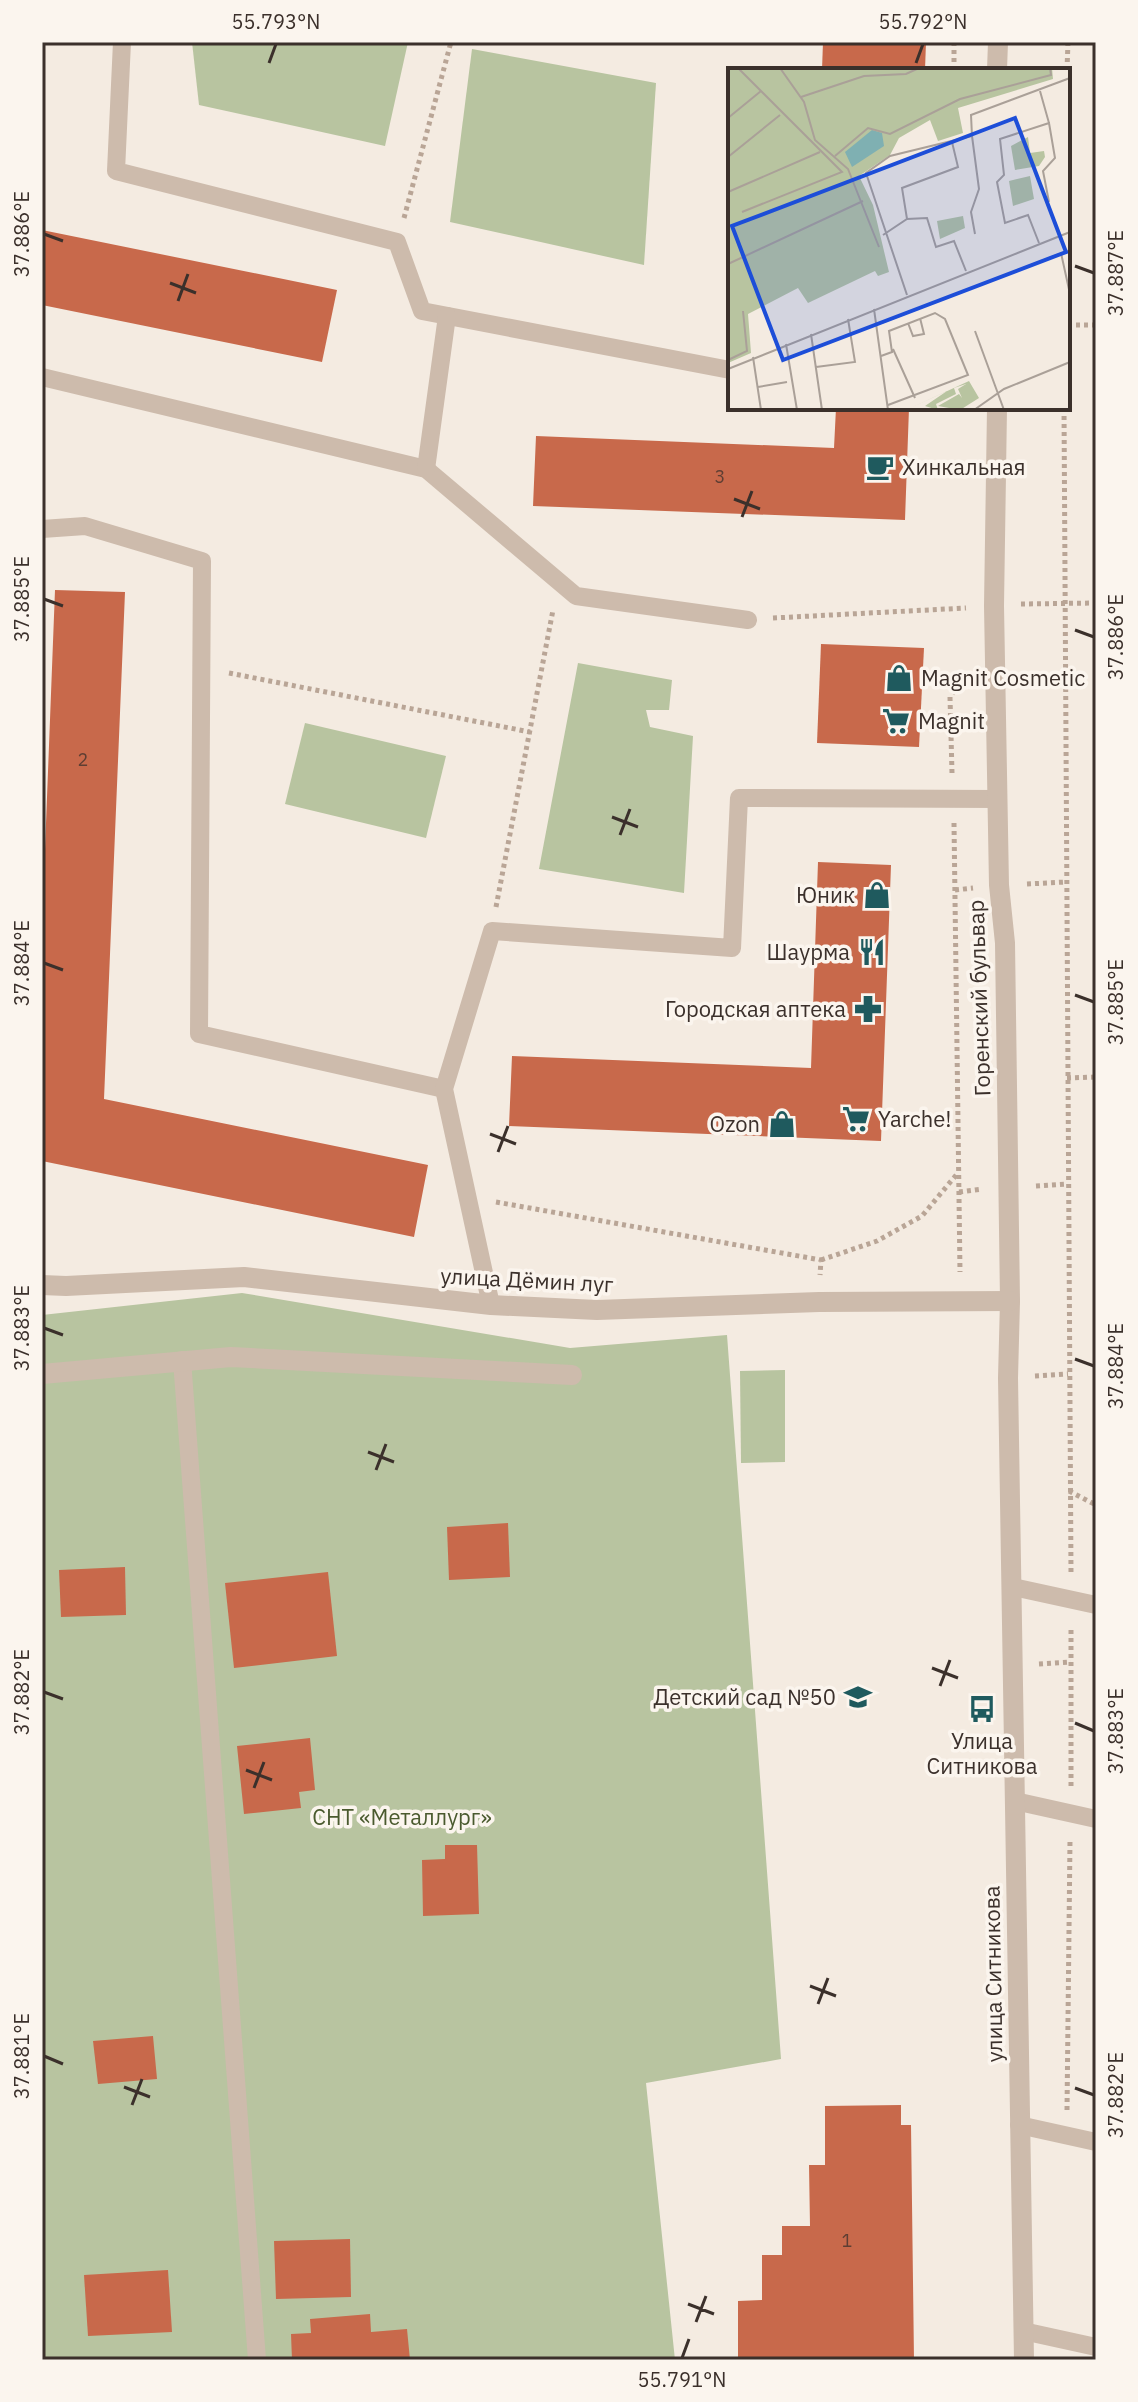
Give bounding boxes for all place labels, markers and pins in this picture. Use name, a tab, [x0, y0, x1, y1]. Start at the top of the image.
cafe icon: Хинкальная	[865, 452, 895, 482]
place label: Хинкальная	[902, 452, 1026, 481]
shop icon: Magnit Cosmetic	[884, 663, 914, 693]
place label: Magnit Cosmetic	[921, 663, 1085, 692]
supermarket icon: Magnit	[881, 706, 911, 736]
place label: Magnit	[918, 706, 985, 735]
place label: Юник	[796, 880, 855, 909]
shop icon: Юник	[862, 880, 892, 910]
place label: Шаурма	[767, 937, 850, 966]
restaurant icon: Шаурма	[857, 937, 887, 967]
place label: Городская аптека	[665, 994, 846, 1023]
pharmacy icon: Городская аптека	[853, 994, 883, 1024]
supermarket icon: Yarche!	[841, 1104, 871, 1134]
place label: Yarche!	[878, 1104, 952, 1133]
place label: Ozon	[710, 1109, 760, 1138]
shop icon: Ozon	[767, 1109, 797, 1139]
place label: Детский сад №50	[653, 1682, 836, 1711]
school or university icon: Детский сад №50	[843, 1682, 873, 1712]
bus stop icon: Улица Ситникова	[967, 1694, 997, 1724]
place label: Улица Ситникова	[927, 1726, 1038, 1780]

